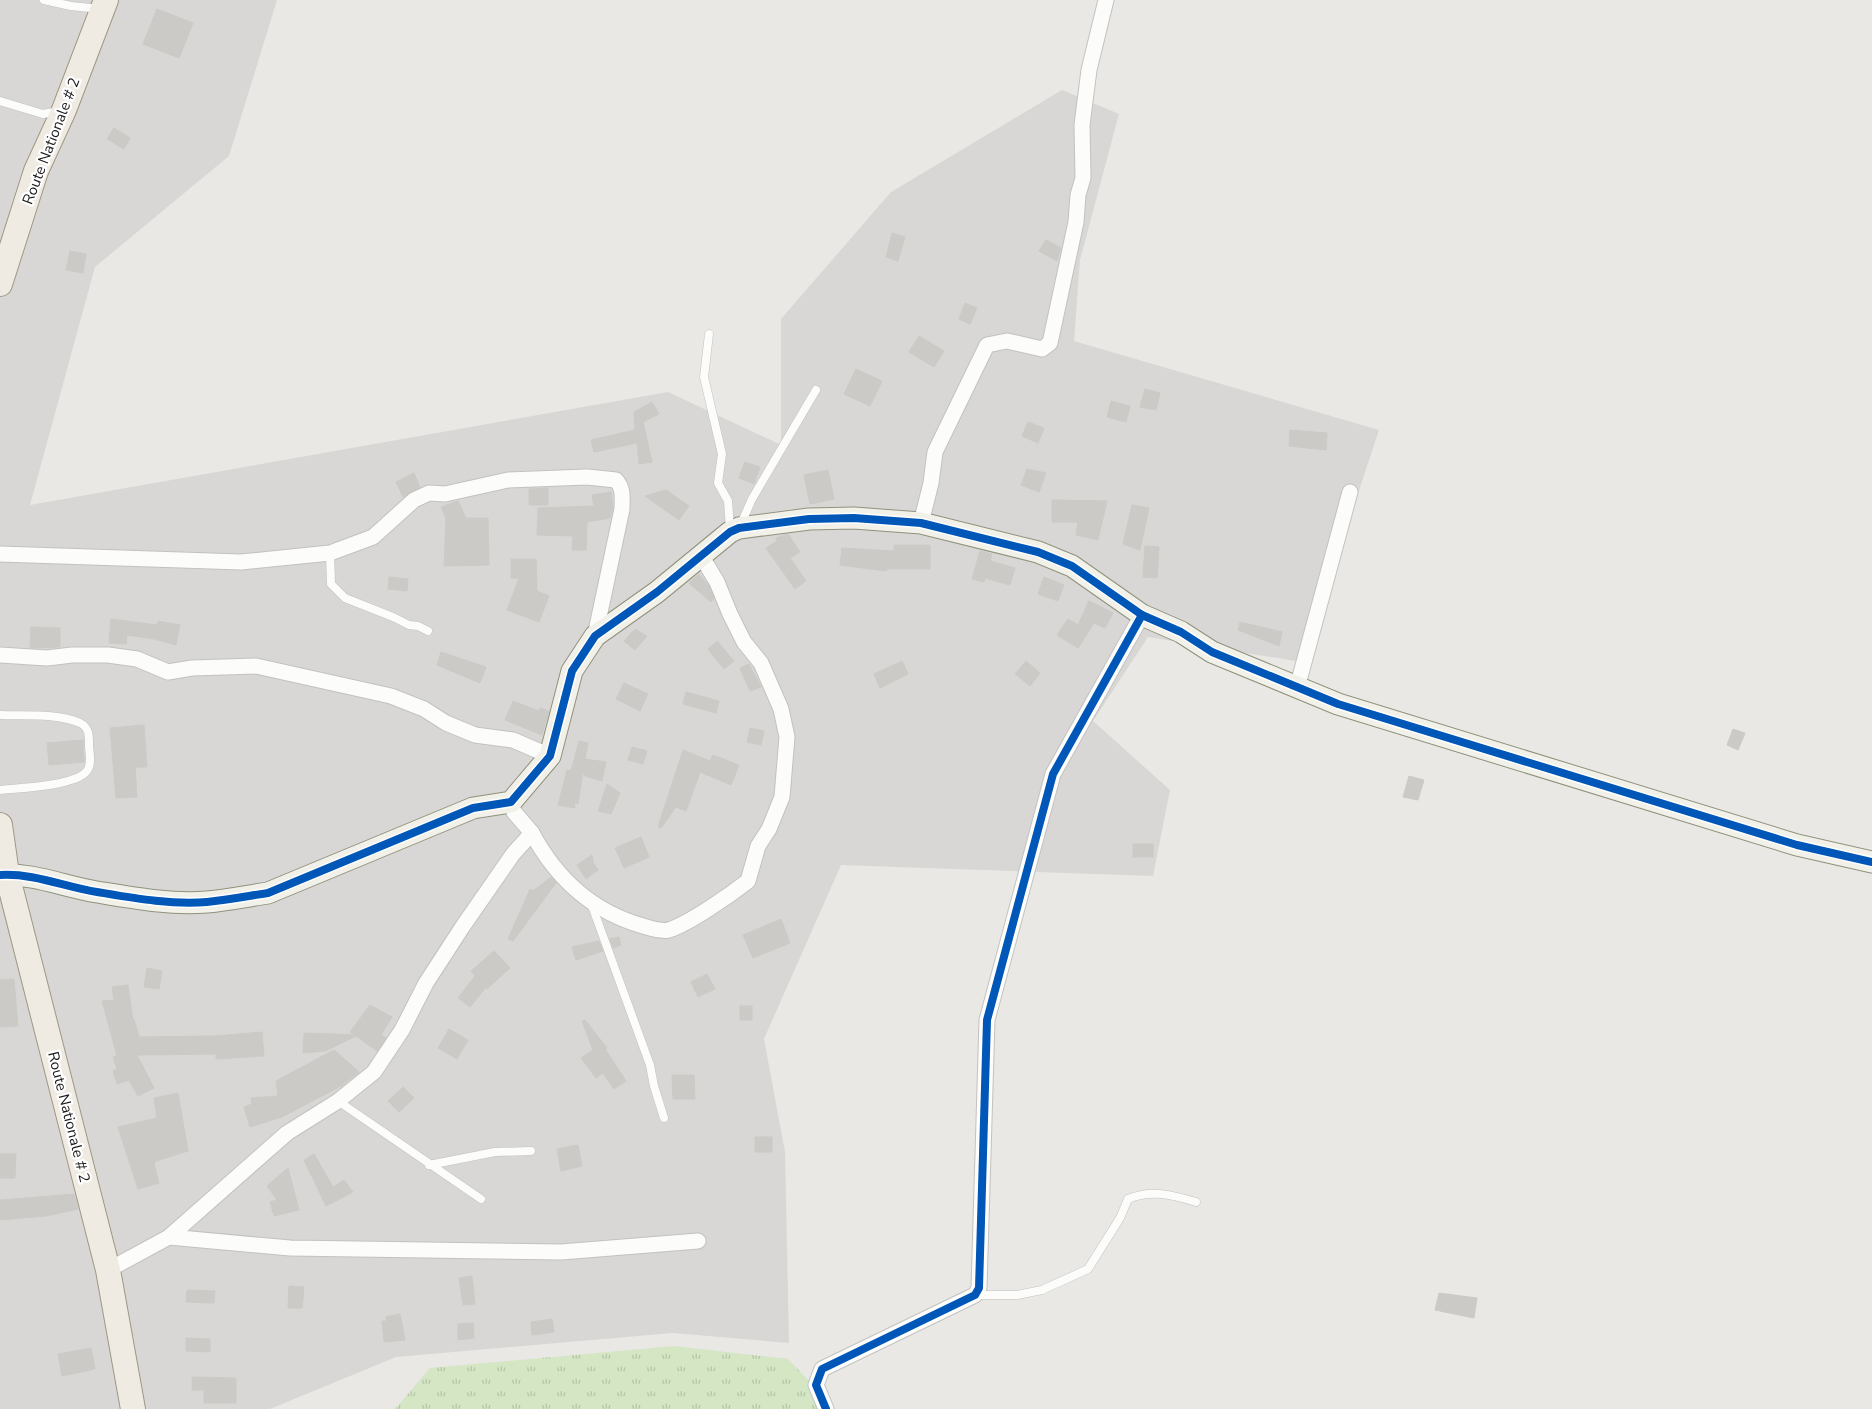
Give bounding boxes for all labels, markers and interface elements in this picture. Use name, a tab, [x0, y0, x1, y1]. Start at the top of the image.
street label: Route Nationale # 2	[18, 75, 84, 207]
street label: Route Nationale # 2	[43, 1049, 95, 1185]

